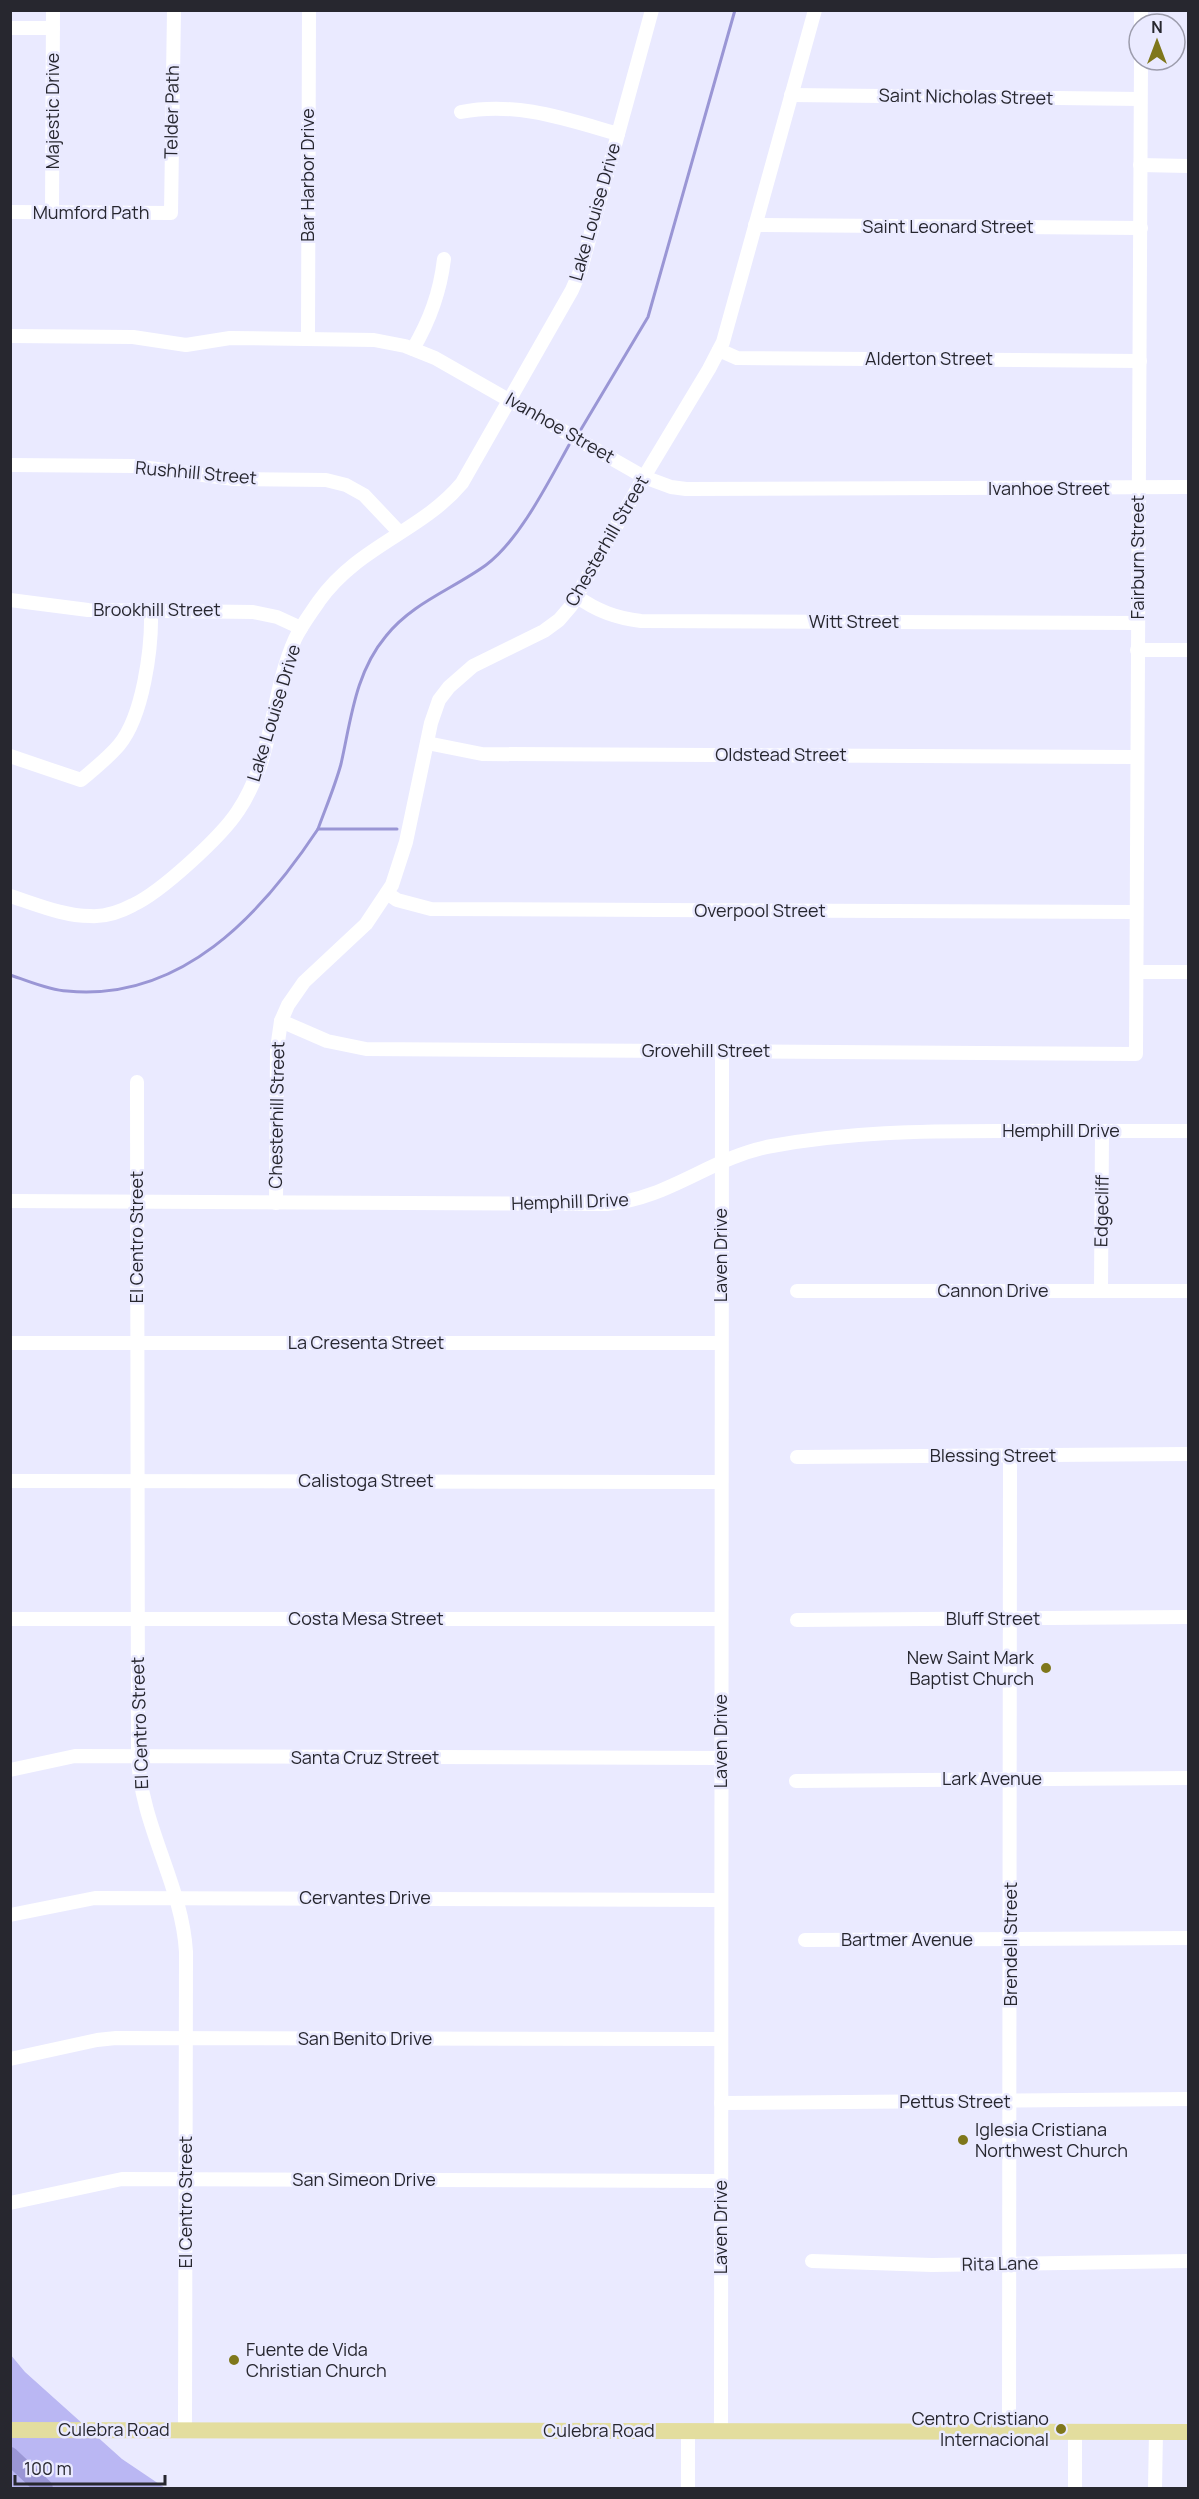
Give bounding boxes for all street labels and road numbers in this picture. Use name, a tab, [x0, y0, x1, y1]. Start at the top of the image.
street label: Majestic Drive	[40, 53, 64, 169]
street label: Telder Path	[158, 65, 184, 159]
street label: Saint Nicholas Street	[878, 82, 1054, 110]
street label: Bar Harbor Drive	[295, 108, 319, 242]
street label: Lake Louise Drive	[563, 140, 625, 283]
street label: Mumford Path	[33, 200, 149, 224]
street label: Saint Leonard Street	[862, 214, 1034, 238]
street label: Alderton Street	[865, 346, 993, 370]
street label: Ivanhoe Street	[502, 386, 619, 468]
street label: Rushhill Street	[134, 455, 258, 489]
street label: Chesterhill Street	[559, 471, 653, 610]
street label: Ivanhoe Street	[988, 476, 1110, 500]
street label: Fairburn Street	[1125, 495, 1149, 619]
street label: Brookhill Street	[93, 597, 221, 621]
street label: Witt Street	[809, 609, 899, 633]
street label: Lake Louise Drive	[241, 641, 305, 784]
street label: Oldstead Street	[715, 742, 847, 766]
street label: Overpool Street	[694, 898, 826, 922]
street label: Grovehill Street	[642, 1038, 770, 1062]
street label: Chesterhill Street	[263, 1041, 289, 1189]
street label: Hemphill Drive	[1002, 1118, 1120, 1142]
street label: El Centro Street	[124, 1171, 148, 1303]
street label: Edgecliff	[1088, 1175, 1114, 1247]
street label: Hemphill Drive	[511, 1187, 629, 1215]
street label: Laven Drive	[708, 1208, 732, 1302]
street label: Cannon Drive	[937, 1278, 1049, 1302]
street label: La Cresenta Street	[288, 1330, 444, 1354]
street label: Blessing Street	[930, 1443, 1056, 1467]
street label: Calistoga Street	[298, 1468, 434, 1492]
street label: Costa Mesa Street	[288, 1606, 444, 1630]
street label: Bluff Street	[946, 1606, 1040, 1630]
street label: El Centro Street	[125, 1656, 153, 1790]
street label: Laven Drive	[708, 1694, 732, 1788]
street label: Santa Cruz Street	[291, 1745, 439, 1769]
street label: Lark Avenue	[942, 1766, 1042, 1790]
street label: Brendell Street	[998, 1882, 1022, 2006]
street label: Cervantes Drive	[299, 1885, 431, 1909]
street label: Bartmer Avenue	[841, 1927, 973, 1951]
street label: San Benito Drive	[298, 2026, 432, 2050]
street label: Pettus Street	[899, 2089, 1011, 2113]
street label: El Centro Street	[173, 2136, 197, 2268]
street label: San Simeon Drive	[292, 2167, 436, 2191]
street label: Laven Drive	[708, 2180, 732, 2274]
street label: Rita Lane	[961, 2250, 1039, 2276]
street label: Culebra Road	[58, 2417, 170, 2441]
street label: Culebra Road	[543, 2418, 655, 2442]

